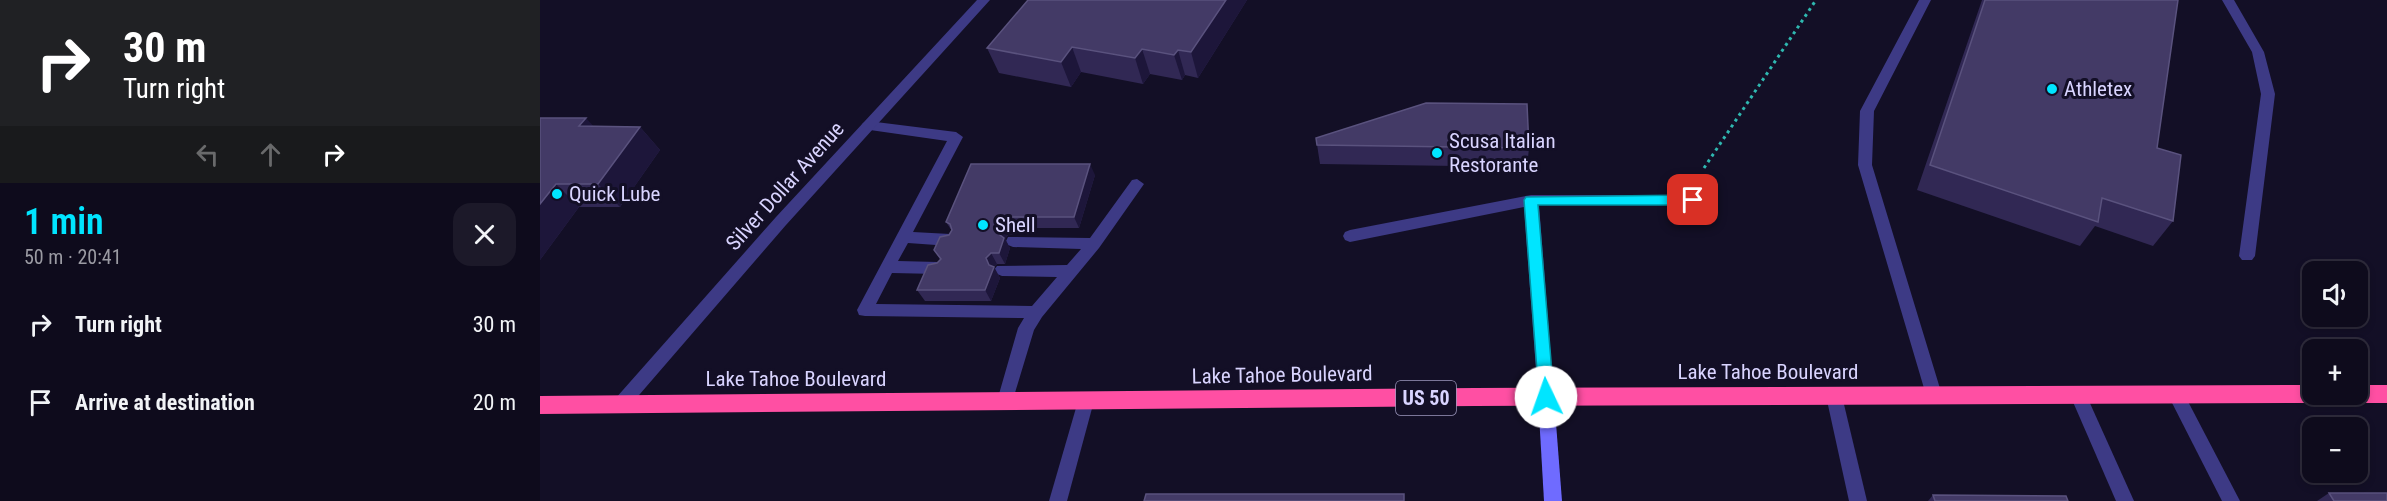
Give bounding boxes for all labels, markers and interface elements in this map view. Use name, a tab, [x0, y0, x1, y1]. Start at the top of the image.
text: 30 m	[123, 23, 206, 72]
icon: right	[24, 24, 102, 102]
text: Turn right	[123, 73, 225, 105]
place label: Athletex	[2064, 77, 2132, 101]
marker: Athletex	[2045, 82, 2059, 96]
street label: Silver Dollar Avenue	[721, 117, 849, 255]
place label: Scusa Italian Restorante	[1449, 129, 1556, 177]
icon: left	[191, 138, 224, 171]
icon: ahead	[254, 138, 287, 171]
icon: right	[317, 138, 350, 171]
marker: Scusa Italian Restorante	[1430, 146, 1444, 160]
pin	[1667, 174, 1718, 225]
place label: Quick Lube	[569, 182, 661, 206]
icon: arrive	[1676, 183, 1709, 216]
marker: Quick Lube	[550, 187, 564, 201]
text: 1 min	[24, 201, 104, 243]
button: close	[453, 203, 516, 266]
place label: Shell	[995, 213, 1036, 237]
marker: Shell	[976, 218, 990, 232]
text: 50 m · 20:41	[24, 245, 122, 269]
map controls	[2302, 261, 2368, 483]
button: sound	[2302, 261, 2368, 327]
icon: right	[24, 308, 57, 341]
text: Turn right	[75, 312, 162, 337]
text: 30 m	[473, 312, 516, 337]
button: +	[2302, 339, 2368, 405]
street label: Lake Tahoe Boulevard	[1678, 360, 1858, 384]
street label: Lake Tahoe Boulevard	[1191, 361, 1373, 389]
position arrow	[1514, 365, 1578, 429]
street label: Lake Tahoe Boulevard	[706, 367, 886, 391]
road number: US 50	[1396, 381, 1456, 415]
icon: arrive	[24, 386, 57, 419]
text: Arrive at destination	[75, 390, 255, 415]
text: 20 m	[473, 390, 516, 415]
button: −	[2302, 417, 2368, 483]

